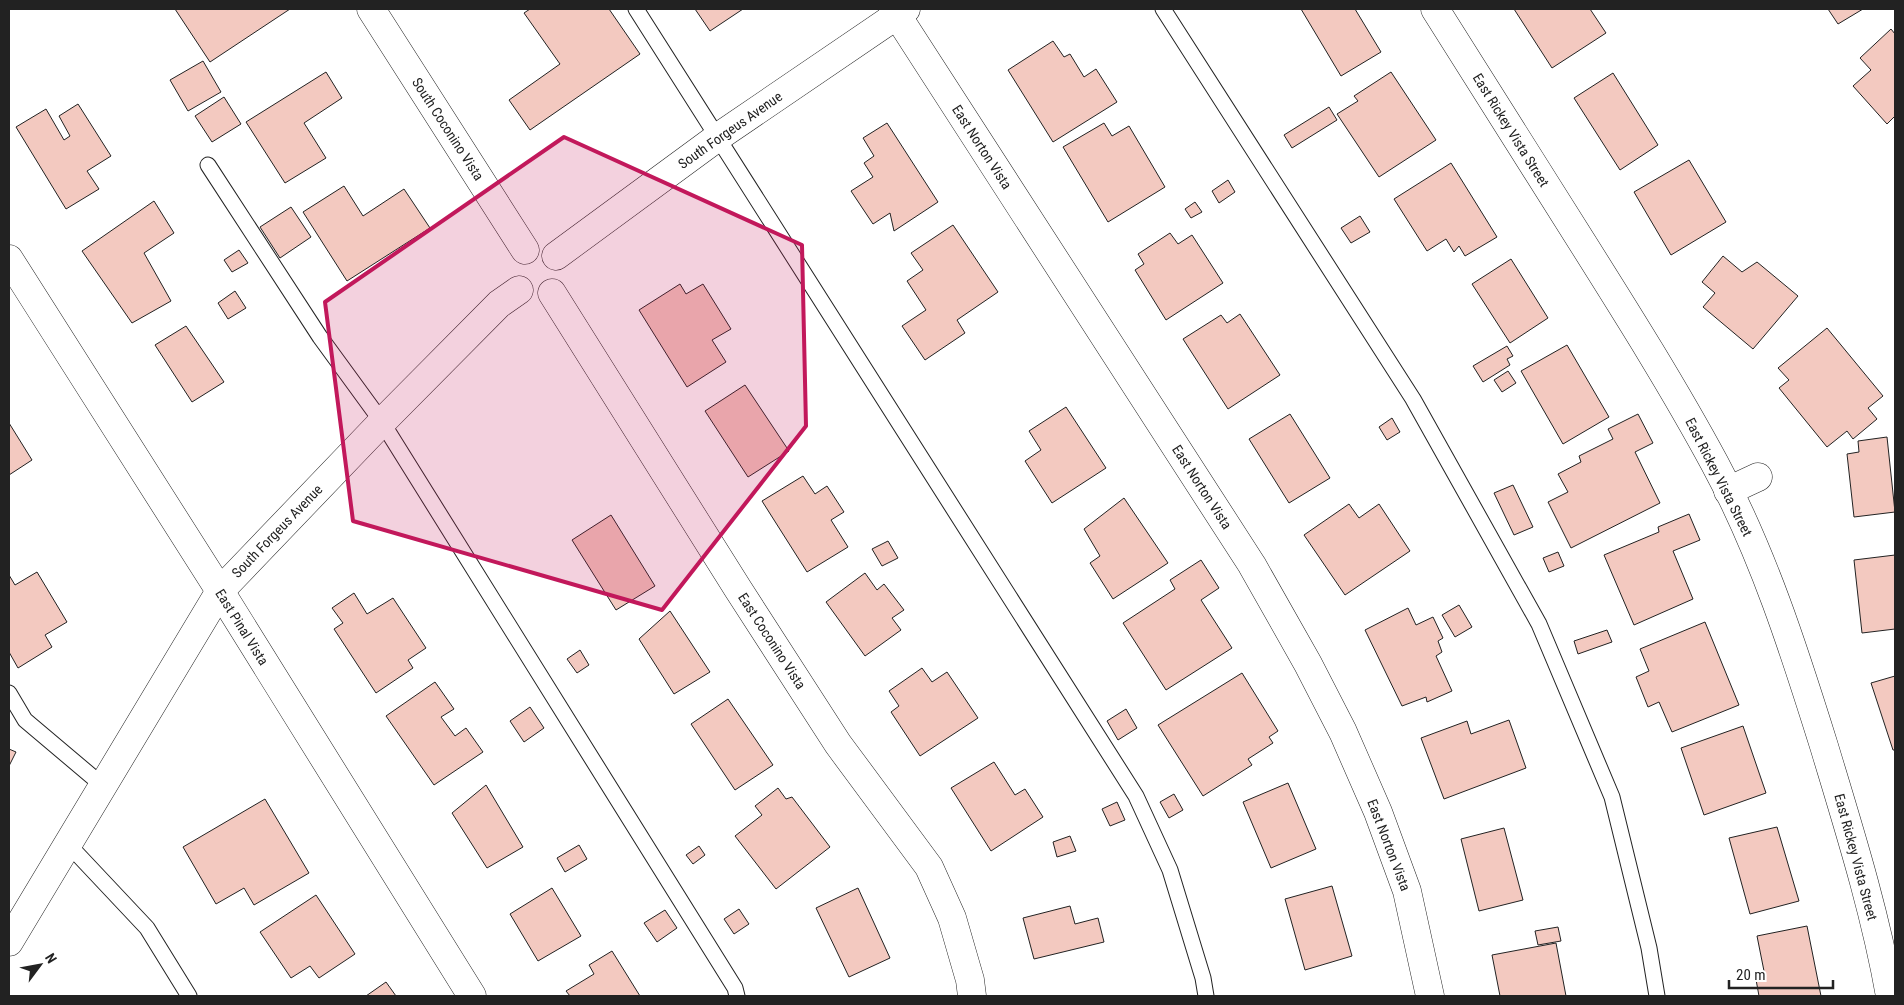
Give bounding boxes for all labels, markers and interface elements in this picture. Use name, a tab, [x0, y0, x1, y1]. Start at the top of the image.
street label: East Rickey Vista Street	[1470, 70, 1552, 190]
street label: South Coconino Vista	[409, 75, 487, 183]
street label: South Forgeus Avenue	[675, 88, 785, 172]
street label: East Norton Vista	[949, 102, 1015, 192]
street label: East Rickey Vista Street	[1682, 415, 1756, 539]
street label: East Norton Vista	[1169, 442, 1235, 532]
street label: South Forgeus Avenue	[229, 481, 326, 581]
street label: East Pinal Vista	[212, 586, 272, 668]
street label: East Coconino Vista	[735, 590, 809, 692]
street label: East Rickey Vista Street	[1831, 792, 1881, 922]
street label: East Norton Vista	[1364, 797, 1414, 893]
north arrow	[15, 940, 65, 990]
text: N	[42, 950, 60, 966]
scale bar	[1729, 958, 1833, 990]
text: 20 m	[1736, 966, 1766, 984]

